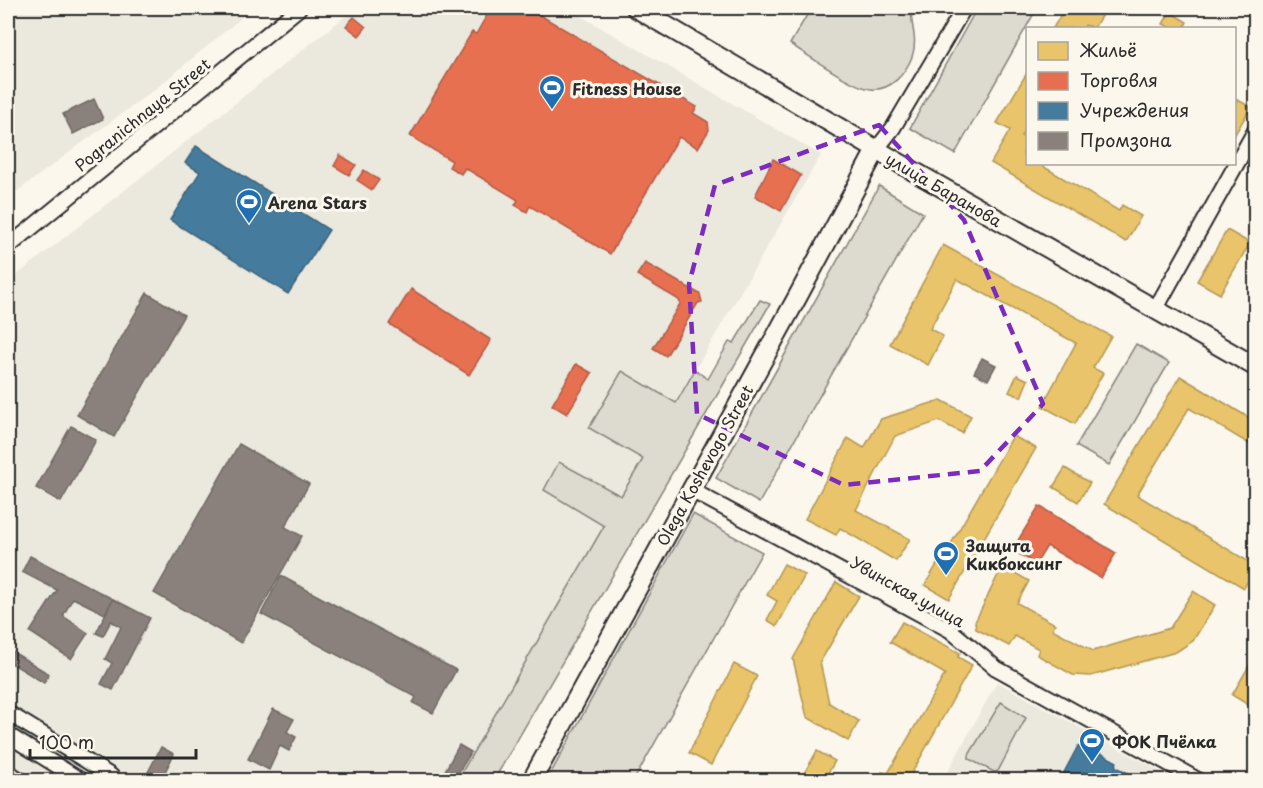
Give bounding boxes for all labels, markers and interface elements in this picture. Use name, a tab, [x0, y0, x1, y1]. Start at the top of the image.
legend	[1026, 27, 1236, 165]
text: Жильё	[1079, 36, 1137, 63]
street label: Pogranichnaya Street	[69, 51, 215, 176]
text: Торговля	[1080, 66, 1158, 93]
sports icon: Fitness House	[537, 73, 567, 111]
place label: Fitness House	[572, 76, 682, 100]
text: Учреждения	[1080, 96, 1189, 123]
text: Промзона	[1080, 126, 1172, 153]
street label: улица Баранова	[881, 146, 1007, 232]
sports icon: Arena Stars	[234, 187, 264, 225]
place label: Arena Stars	[267, 190, 367, 214]
street label: Olega Koshevogo Street	[650, 380, 759, 550]
place label: Защита Кикбоксинг	[965, 533, 1063, 575]
sports icon: Защита Кикбоксинг	[931, 539, 961, 577]
street label: Увинская улица	[847, 550, 969, 632]
scale bar	[30, 722, 196, 760]
sports icon: ФОК Пчёлка	[1077, 726, 1107, 764]
text: 100 m	[39, 728, 94, 755]
place label: ФОК Пчёлка	[1112, 729, 1217, 753]

